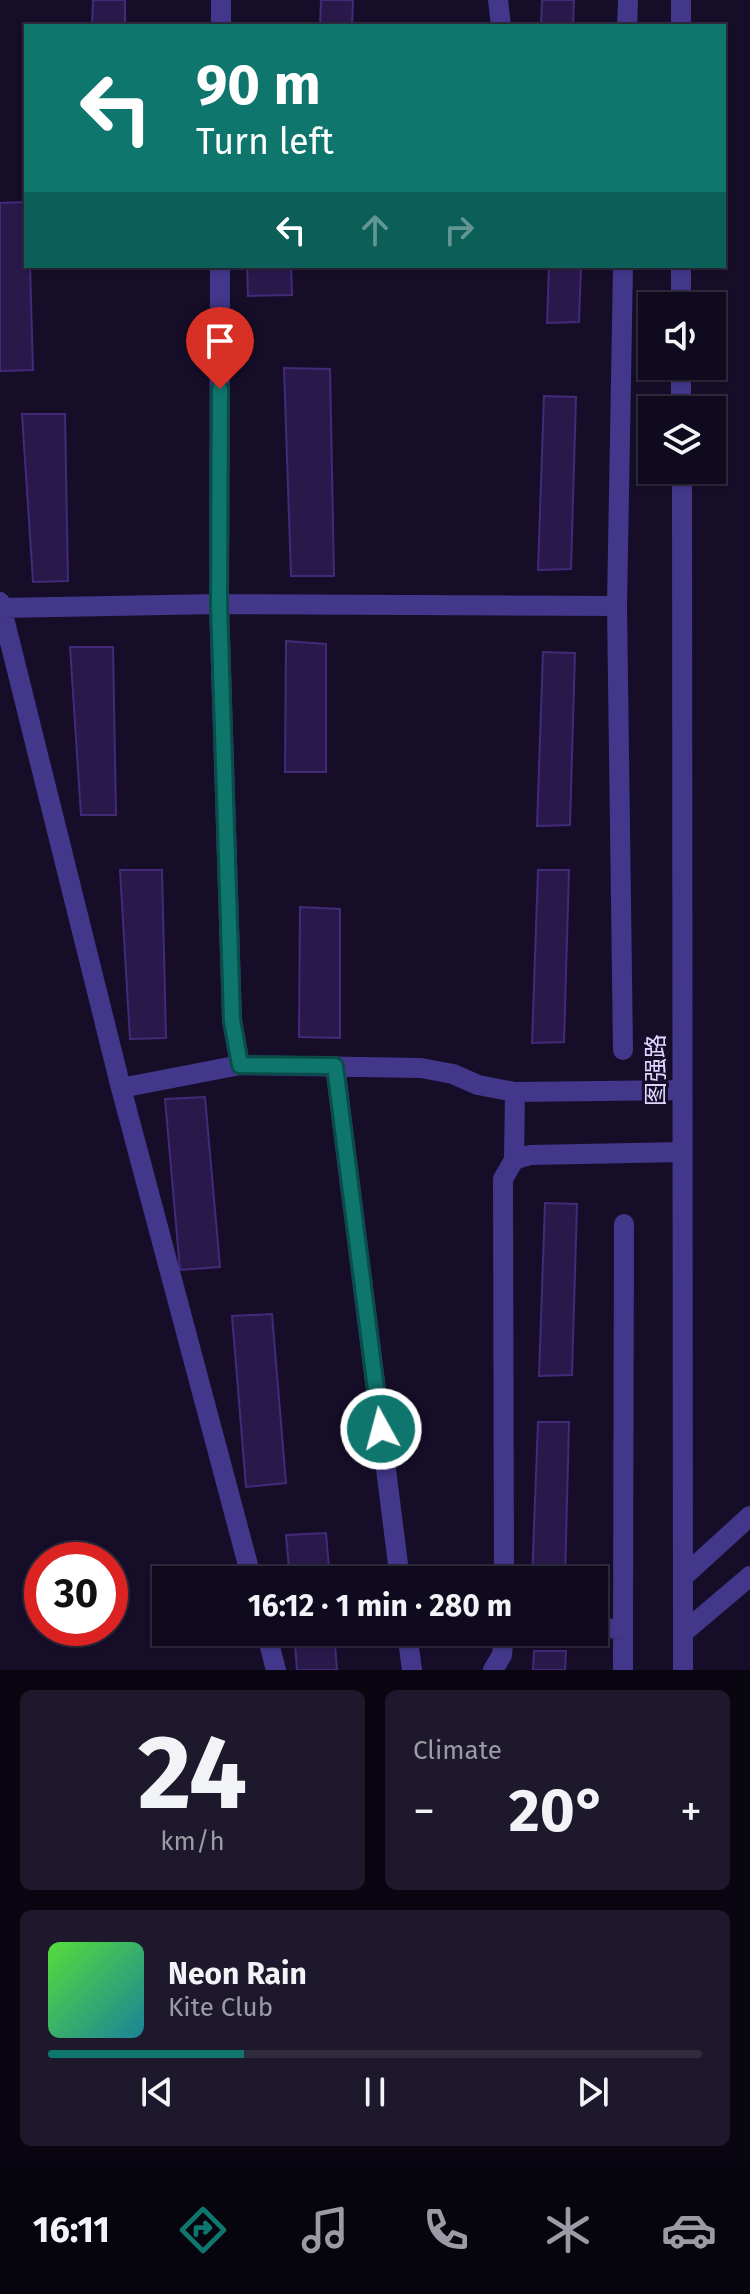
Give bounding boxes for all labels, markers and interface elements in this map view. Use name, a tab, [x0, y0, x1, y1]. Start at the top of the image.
text: 90 m	[196, 52, 321, 119]
icon: left	[64, 56, 168, 160]
text: Turn left	[196, 120, 334, 164]
icon: left	[269, 208, 313, 252]
icon: ahead	[353, 208, 397, 252]
icon: right	[437, 208, 481, 252]
map controls	[638, 292, 726, 484]
button: sound	[638, 292, 726, 380]
pin	[186, 307, 254, 389]
icon: arrive	[198, 319, 242, 363]
button: layers	[638, 396, 726, 484]
street label: 图强路	[642, 1034, 670, 1106]
position arrow	[339, 1387, 423, 1471]
speed limit sign: 30	[24, 1542, 128, 1646]
text: 16:12 · 1 min · 280 m	[248, 1588, 512, 1624]
text: 24	[138, 1711, 247, 1836]
text: Climate	[413, 1735, 502, 1766]
text: 20°	[509, 1775, 606, 1847]
text: −	[413, 1785, 435, 1838]
text: +	[680, 1785, 702, 1838]
text: km/h	[160, 1826, 225, 1857]
text: Neon Rain	[168, 1956, 307, 1992]
text: Kite Club	[168, 1992, 273, 2023]
icon: previous	[135, 2070, 179, 2114]
icon: pause	[353, 2070, 397, 2114]
icon: next	[571, 2070, 615, 2114]
icon: directions	[175, 2202, 231, 2258]
icon: music	[297, 2202, 353, 2258]
icon: phone	[418, 2202, 474, 2258]
icon: climate	[540, 2202, 596, 2258]
icon: car	[661, 2202, 717, 2258]
text: 16:11	[33, 2208, 110, 2252]

